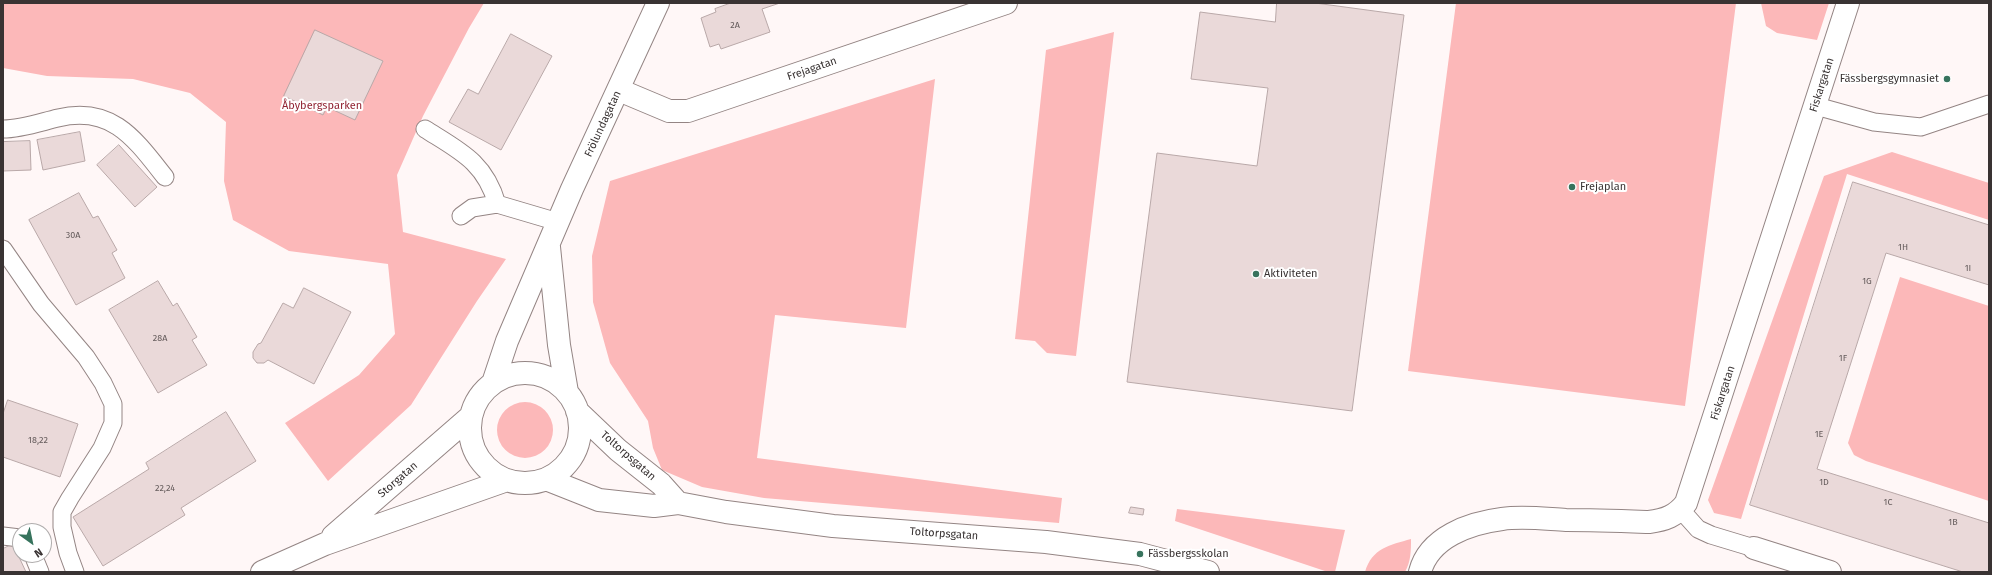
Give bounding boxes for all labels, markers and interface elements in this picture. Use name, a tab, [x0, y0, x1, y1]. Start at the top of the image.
house number: 2A	[730, 20, 740, 30]
street label: Frejagatan	[785, 54, 839, 84]
street label: Fiskargatan	[1807, 56, 1837, 114]
place label: Fässbergsgymnasiet	[1840, 72, 1939, 86]
marker: Fässbergsgymnasiet	[1942, 74, 1952, 84]
street label: Frölundagatan	[582, 89, 624, 159]
park label: Åbybergsparken	[282, 99, 362, 113]
place label: Frejaplan	[1580, 180, 1626, 194]
marker: Frejaplan	[1567, 182, 1577, 192]
house number: 30A	[66, 230, 80, 240]
house number: 1H	[1898, 242, 1908, 252]
house number: 1I	[1965, 263, 1971, 273]
place label: Aktiviteten	[1264, 267, 1318, 281]
marker: Aktiviteten	[1251, 269, 1261, 279]
house number: 1G	[1862, 276, 1872, 286]
house number: 28A	[153, 333, 167, 343]
house number: 1F	[1839, 353, 1847, 363]
street label: Fiskargatan	[1708, 364, 1738, 422]
street label: Toltorpsgatan	[598, 428, 658, 484]
house number: 1E	[1815, 429, 1823, 439]
house number: 18,22	[28, 435, 48, 445]
street label: Storgatan	[376, 459, 420, 501]
house number: 1D	[1819, 477, 1829, 487]
house number: 22,24	[155, 483, 175, 493]
house number: 1C	[1884, 497, 1892, 507]
house number: 1B	[1948, 517, 1958, 527]
north arrow	[12, 523, 52, 563]
street label: Toltorpsgatan	[909, 525, 979, 543]
text: N	[32, 545, 45, 560]
place label: Fässbergsskolan	[1148, 547, 1229, 561]
marker: Fässbergsskolan	[1135, 549, 1145, 559]

